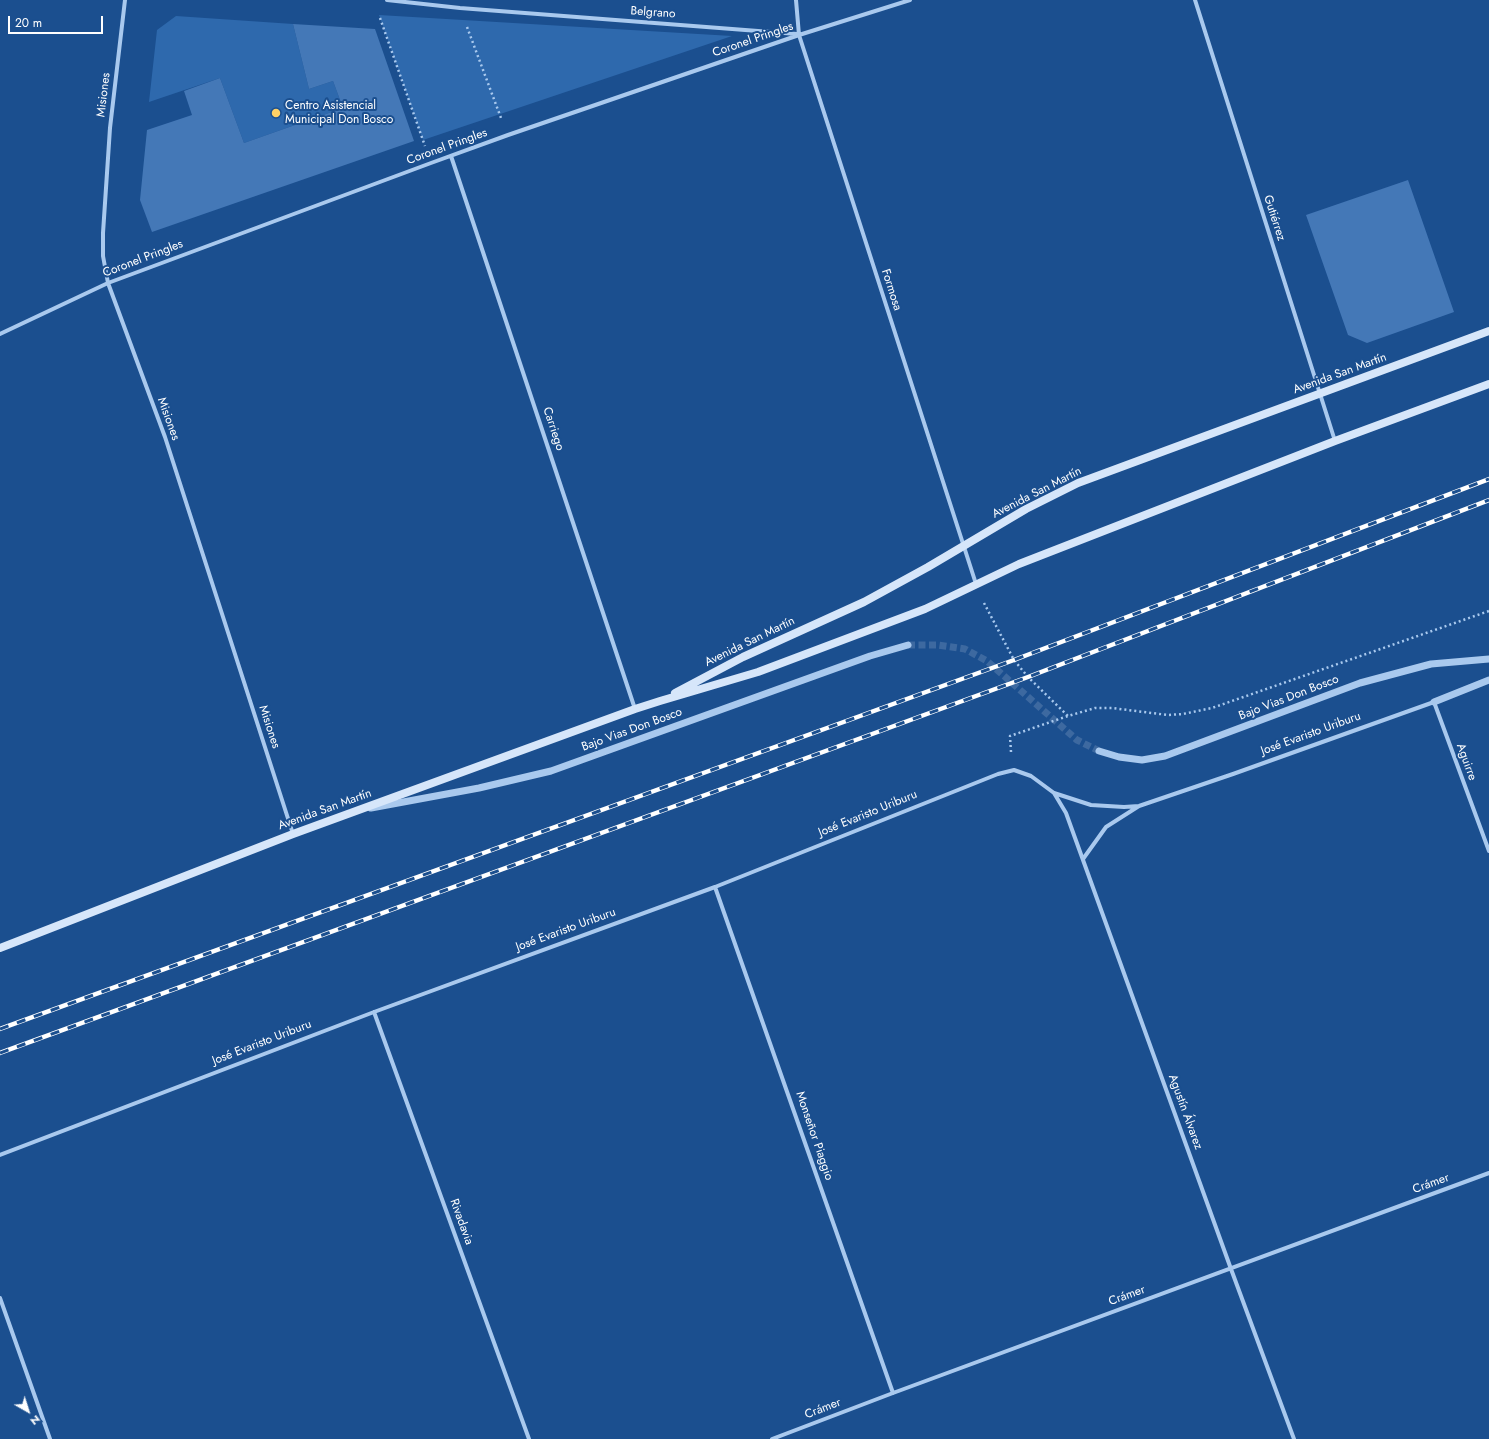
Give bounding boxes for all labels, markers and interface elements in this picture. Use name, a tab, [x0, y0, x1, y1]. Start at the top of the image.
street label: Belgrano	[630, 4, 676, 22]
scale bar	[10, 8, 105, 34]
text: 20 m	[15, 14, 42, 32]
street label: Coronel Pringles	[711, 19, 795, 61]
street label: Misiones	[94, 72, 114, 118]
place label: Centro Asistencial Municipal Don Bosco	[285, 99, 393, 127]
marker: Centro Asistencial Municipal Don Bosco	[270, 107, 282, 119]
street label: Coronel Pringles	[405, 126, 489, 168]
street label: Gutiérrez	[1260, 193, 1288, 243]
street label: Coronel Pringles	[101, 237, 185, 281]
street label: Formosa	[878, 267, 904, 313]
street label: Avenida San Martín	[1291, 350, 1389, 398]
street label: Misiones	[154, 396, 182, 442]
street label: Carriego	[539, 405, 567, 453]
street label: Avenida San Martín	[990, 464, 1084, 522]
street label: Avenida San Martín	[703, 614, 797, 670]
street label: Bajo Vias Don Bosco	[1237, 672, 1341, 724]
street label: Misiones	[255, 704, 283, 750]
street label: Bajo Vias Don Bosco	[580, 705, 684, 755]
street label: José Evaristo Uriburu	[1259, 709, 1363, 759]
street label: Aguirre	[1453, 741, 1479, 783]
street label: Avenida San Martín	[276, 786, 374, 834]
street label: José Evaristo Uriburu	[817, 788, 919, 840]
street label: José Evaristo Uriburu	[514, 905, 618, 955]
street label: José Evaristo Uriburu	[210, 1017, 314, 1069]
street label: Agustín Álvarez	[1165, 1072, 1205, 1152]
street label: Monseñor Piaggio	[792, 1090, 836, 1182]
street label: Crámer	[1411, 1171, 1451, 1197]
street label: Rivadavia	[446, 1197, 476, 1247]
street label: Crámer	[1107, 1283, 1147, 1309]
north arrow	[8, 1391, 48, 1431]
street label: Crámer	[803, 1396, 843, 1422]
text: N	[27, 1411, 44, 1429]

